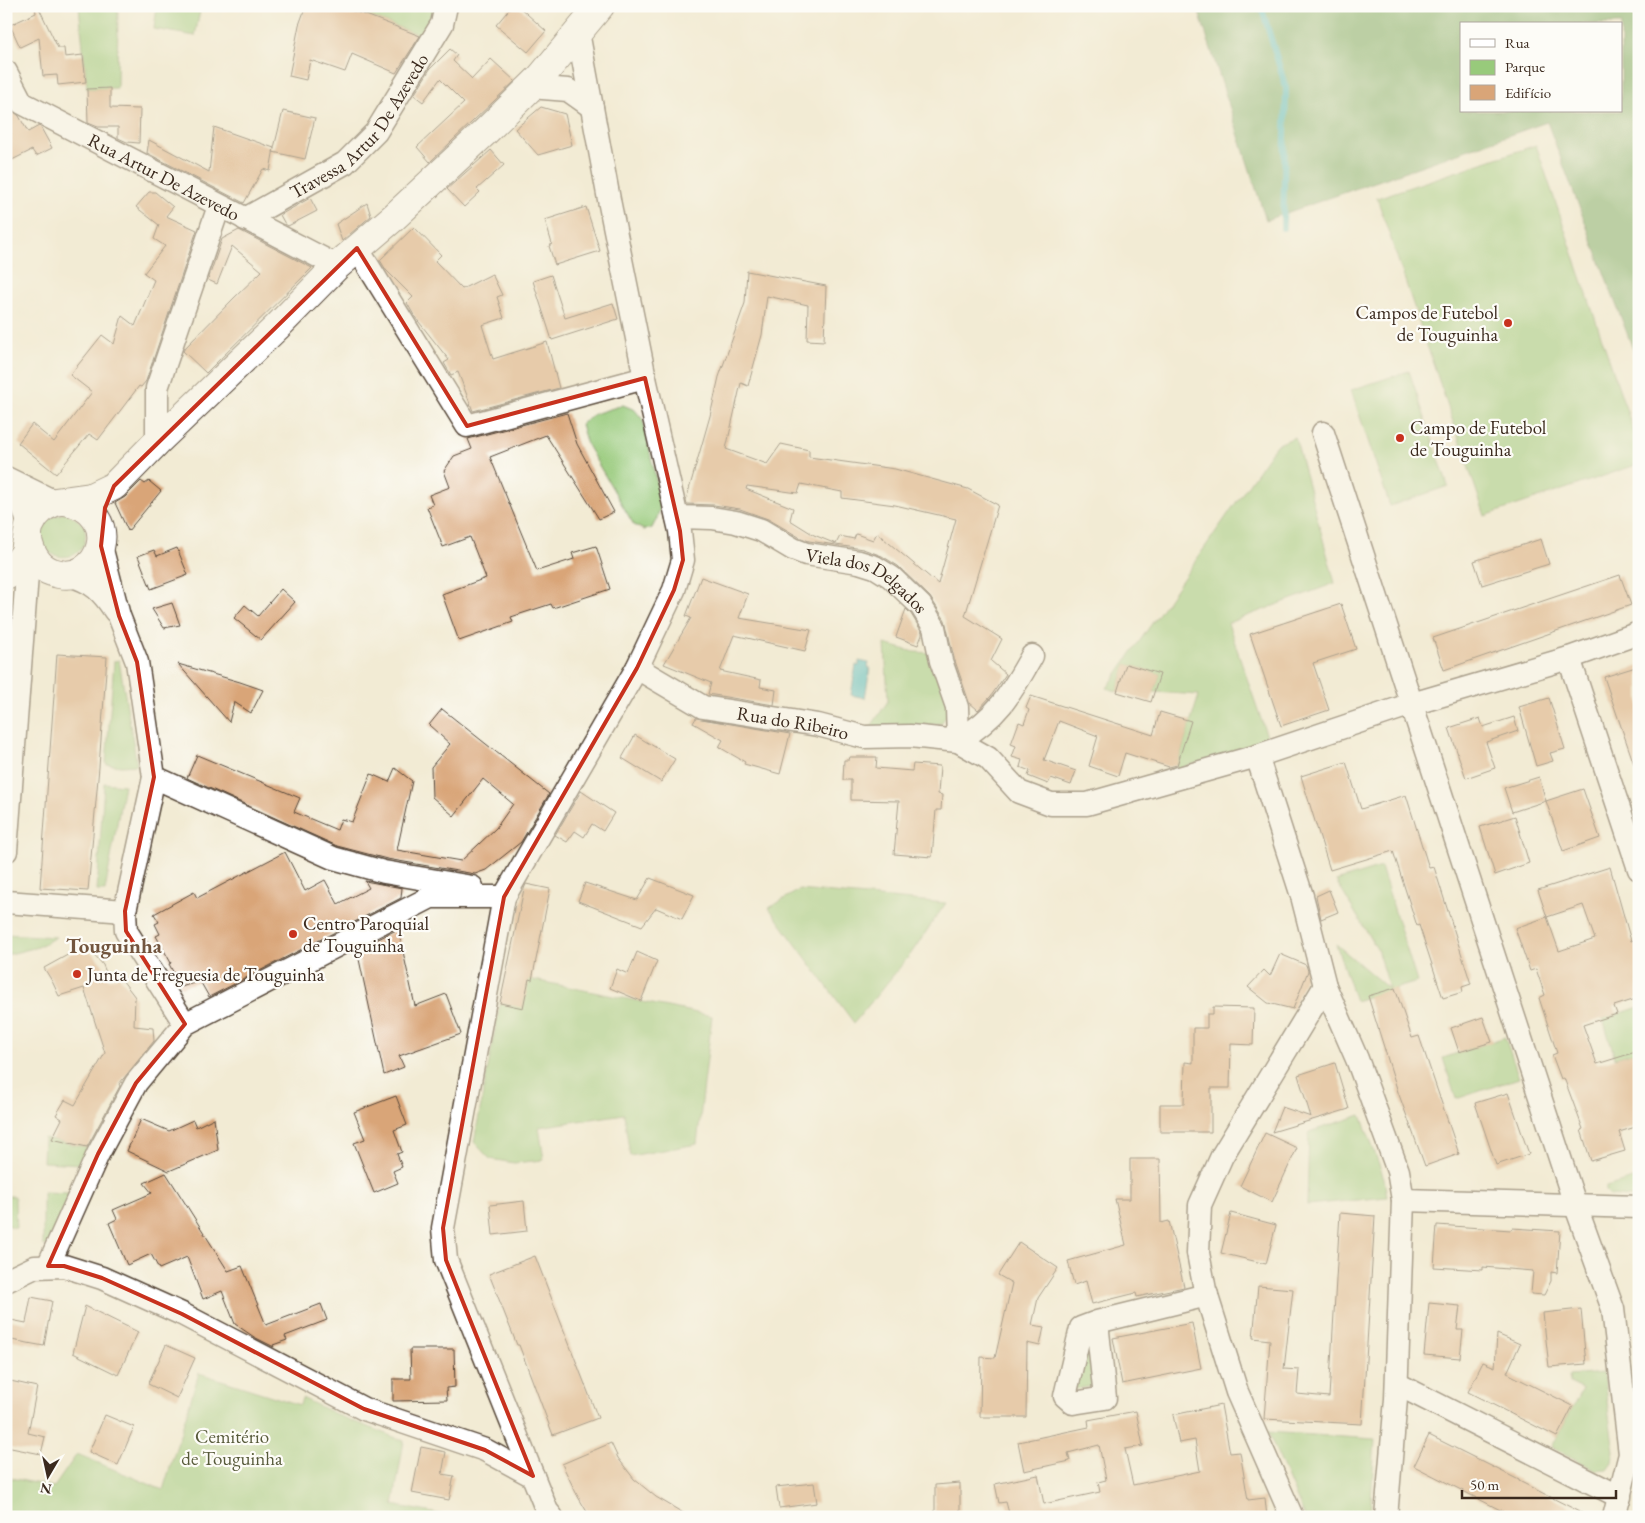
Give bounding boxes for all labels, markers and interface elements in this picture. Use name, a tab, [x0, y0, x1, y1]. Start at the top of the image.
legend	[1460, 22, 1622, 112]
text: Rua	[1505, 33, 1530, 52]
street label: Travessa Artur De Azevedo	[285, 48, 434, 204]
text: Parque	[1505, 57, 1545, 76]
text: Edifício	[1505, 83, 1551, 102]
street label: Rua Artur De Azevedo	[84, 127, 244, 227]
place label: Campos de Futebol de Touguinha	[1356, 300, 1498, 347]
marker: Campos de Futebol de Touguinha	[1502, 317, 1514, 329]
place label: Campo de Futebol de Touguinha	[1410, 415, 1547, 462]
marker: Campo de Futebol de Touguinha	[1394, 432, 1406, 444]
street label: Viela dos Delgados	[804, 542, 934, 618]
street label: Rua do Ribeiro	[735, 700, 852, 746]
place label: Centro Paroquial de Touguinha	[303, 911, 429, 958]
marker: Centro Paroquial de Touguinha	[287, 928, 299, 940]
district label: Touguinha	[66, 932, 163, 959]
place label: Junta de Freguesia de Touguinha	[85, 962, 325, 987]
marker: Junta de Freguesia de Touguinha	[71, 968, 83, 980]
park label: Cemitério de Touguinha	[181, 1424, 283, 1471]
north arrow	[22, 1450, 72, 1500]
scale bar	[1462, 1468, 1616, 1500]
text: 50 m	[1470, 1475, 1499, 1494]
text: N	[38, 1479, 53, 1499]

